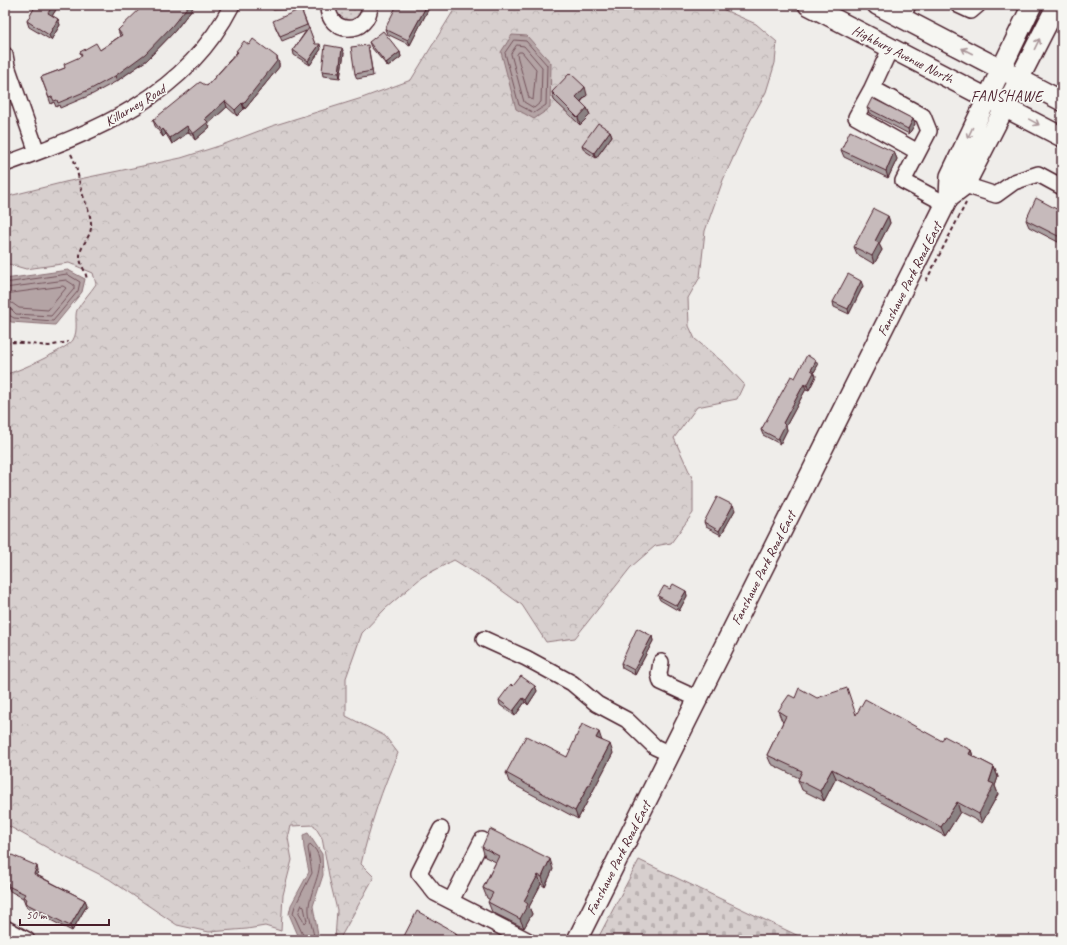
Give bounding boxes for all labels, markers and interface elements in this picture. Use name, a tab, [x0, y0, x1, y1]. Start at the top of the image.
street label: Highbury Avenue North	[849, 22, 958, 88]
one-way arrow	[1034, 38, 1041, 50]
one-way arrow	[961, 47, 973, 54]
street label: Killarney Road	[102, 79, 171, 130]
district label: FANSHAWE	[971, 87, 1044, 106]
one-way arrow	[1028, 119, 1040, 126]
one-way arrow	[966, 126, 973, 138]
street label: Fanshawe Park Road East	[873, 217, 947, 339]
street label: Fanshawe Park Road East	[727, 506, 801, 628]
street label: Fanshawe Park Road East	[582, 796, 656, 918]
scale bar	[20, 901, 109, 927]
text: 50 m	[26, 907, 48, 923]

